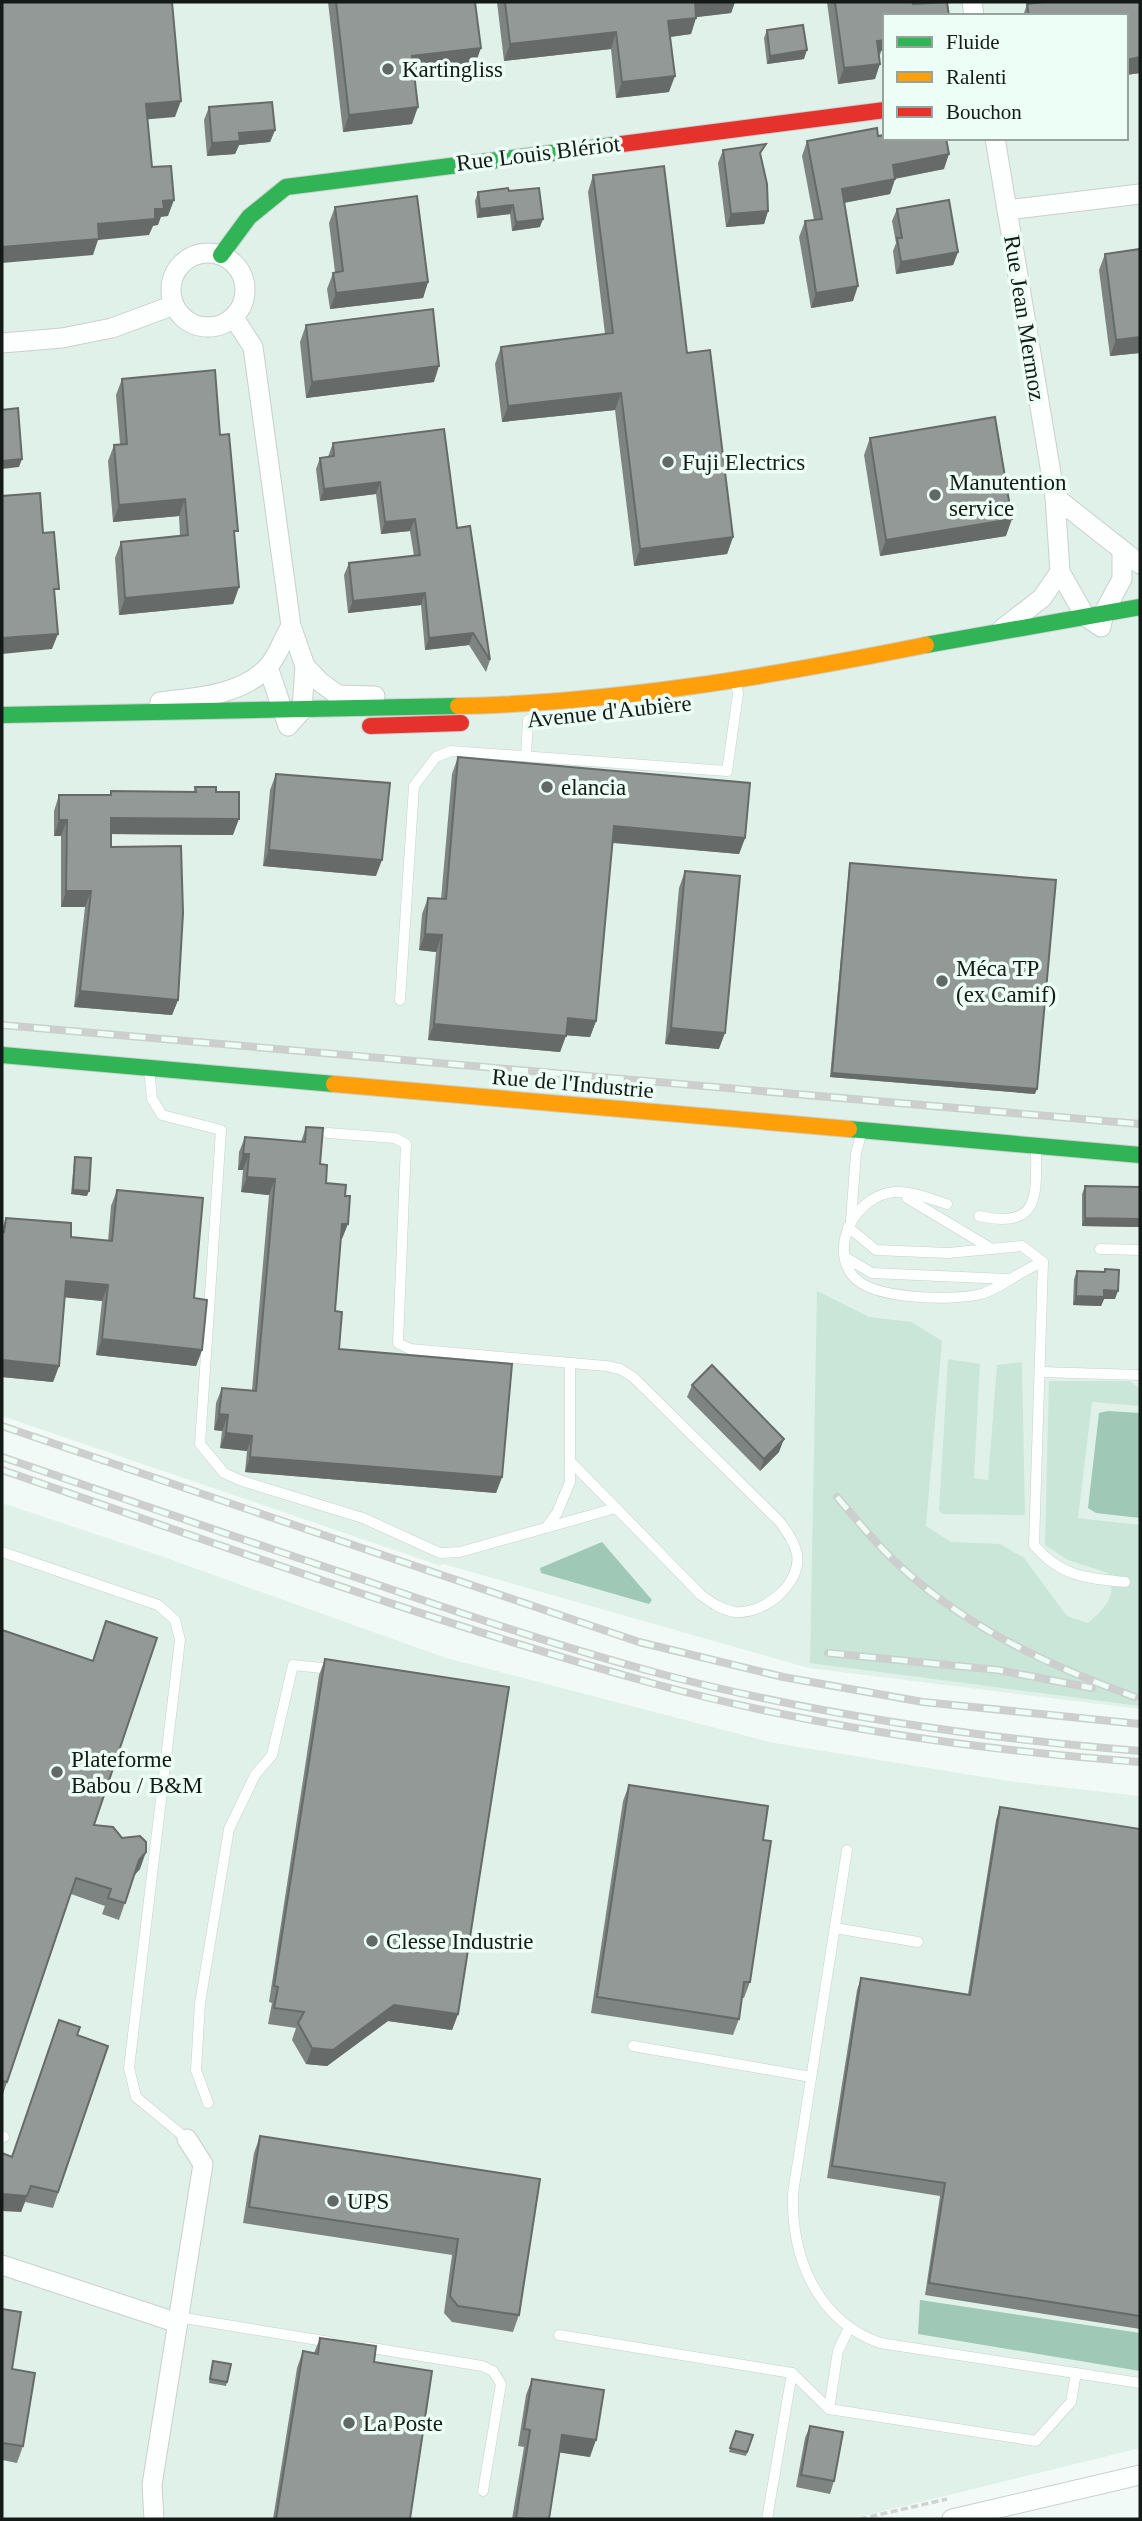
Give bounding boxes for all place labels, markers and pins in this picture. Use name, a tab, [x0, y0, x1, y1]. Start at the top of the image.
place label: Kartingliss	[402, 57, 503, 82]
marker: Kartingliss	[380, 61, 396, 77]
place label: Fuji Electrics	[682, 450, 805, 475]
marker: Fuji Electrics	[660, 454, 676, 470]
place label: Manutention service	[949, 470, 1067, 521]
marker: Manutention service	[927, 487, 943, 503]
place label: elancia	[561, 775, 626, 800]
marker: elancia	[539, 779, 555, 795]
place label: Méca TP (ex Camif)	[956, 956, 1056, 1007]
marker: Méca TP (ex Camif)	[934, 973, 950, 989]
place label: Plateforme Babou / B&M	[71, 1747, 203, 1798]
marker: Plateforme Babou / B&M	[49, 1764, 65, 1780]
place label: Clesse Industrie	[386, 1929, 534, 1954]
marker: Clesse Industrie	[364, 1933, 380, 1949]
place label: UPS	[347, 2189, 389, 2214]
marker: UPS	[325, 2193, 341, 2209]
place label: La Poste	[363, 2411, 443, 2436]
marker: La Poste	[341, 2415, 357, 2431]

